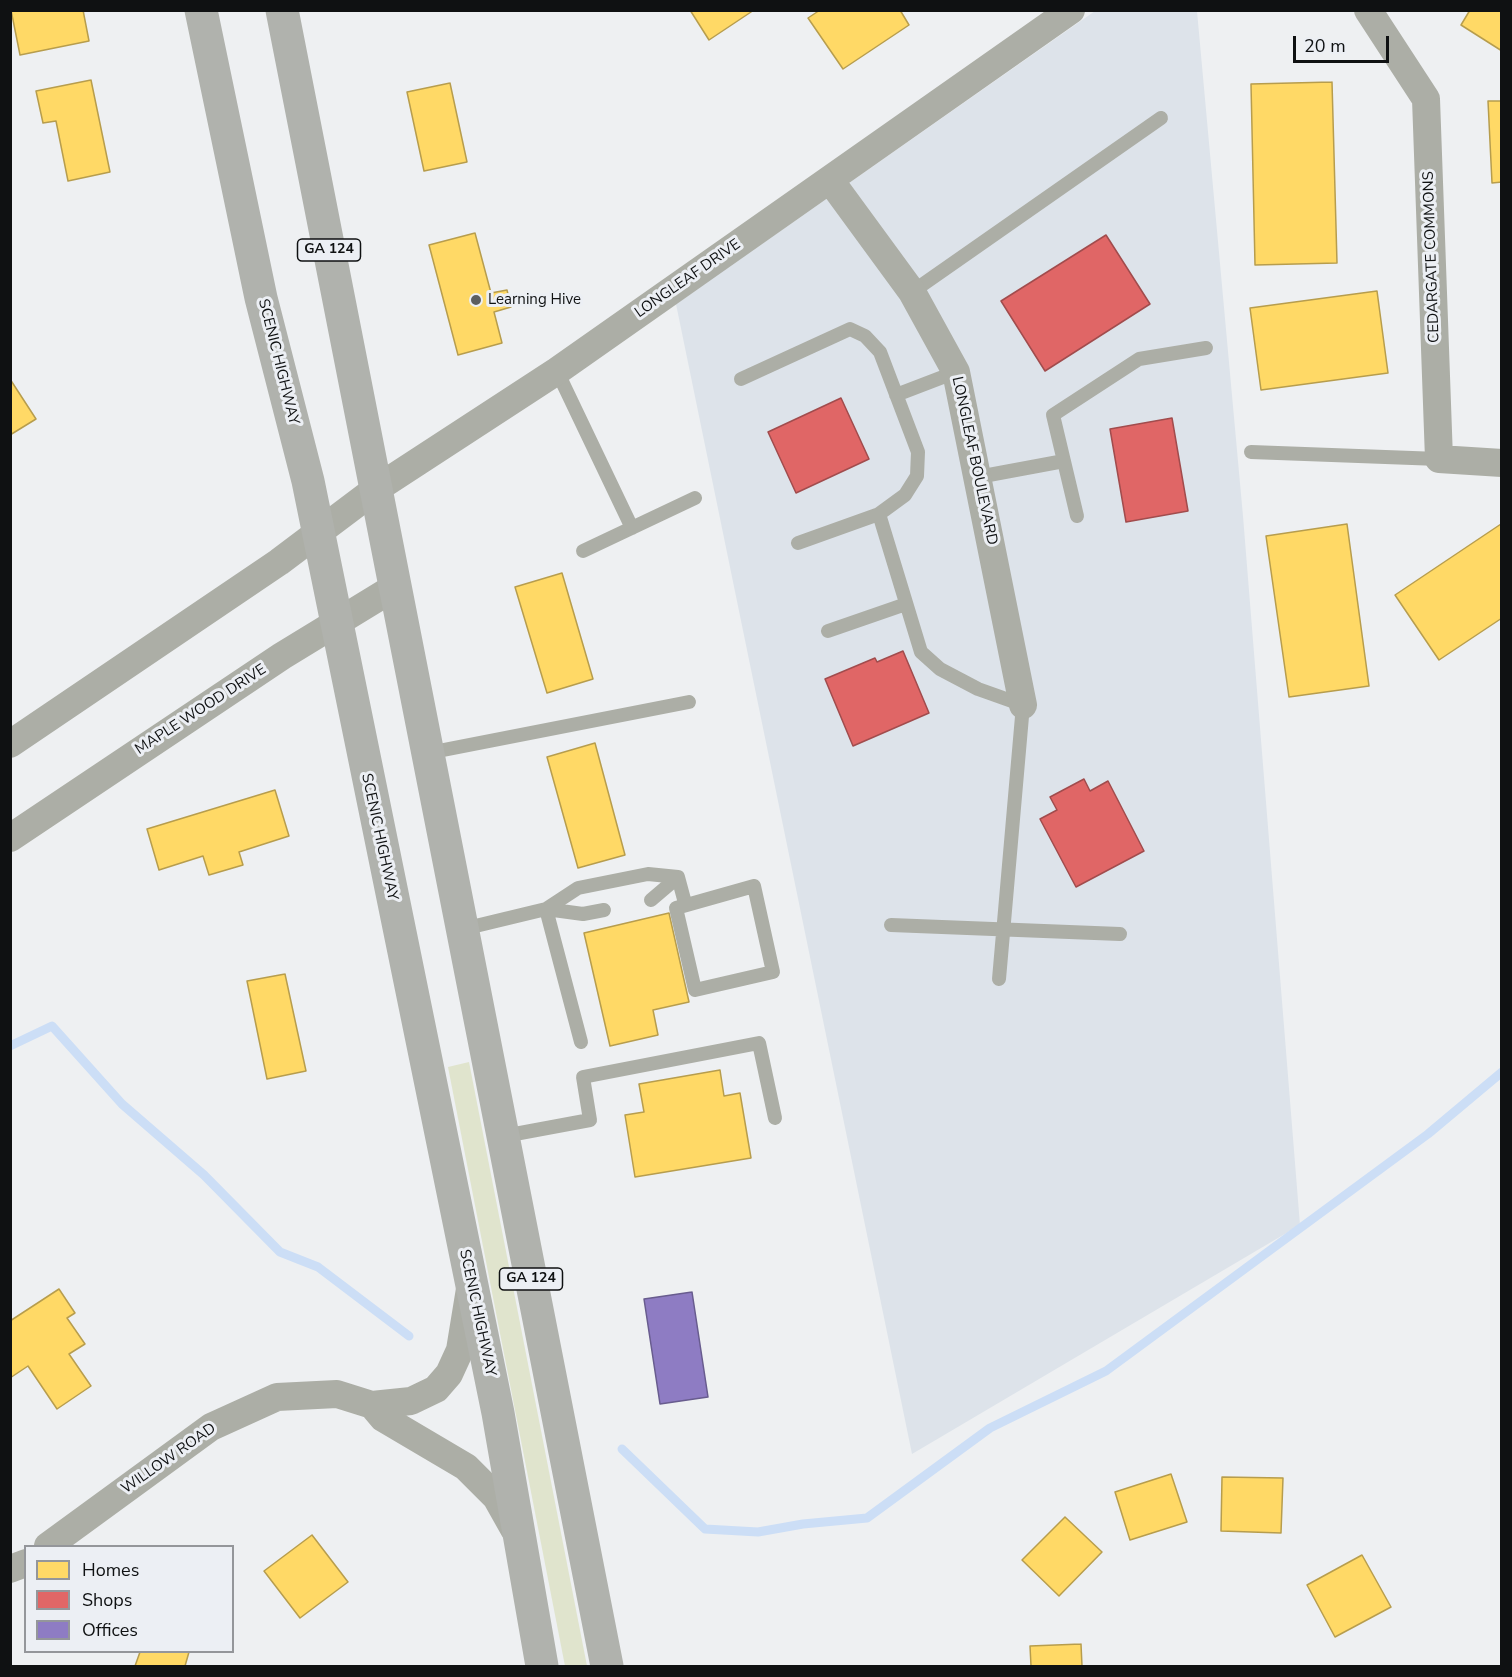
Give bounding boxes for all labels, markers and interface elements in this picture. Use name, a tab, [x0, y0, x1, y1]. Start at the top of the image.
scale bar	[1296, 24, 1392, 62]
text: 20 m	[1304, 34, 1346, 58]
street label: CEDARGATE COMMONS	[1420, 171, 1444, 343]
street label: LONGLEAF DRIVE	[632, 236, 744, 322]
road number: GA 124	[298, 239, 360, 261]
place label: Learning Hive	[488, 291, 581, 309]
marker: Learning Hive	[469, 293, 483, 307]
street label: SCENIC HIGHWAY	[254, 297, 302, 427]
street label: LONGLEAF BOULEVARD	[947, 375, 1001, 547]
street label: MAPLE WOOD DRIVE	[132, 661, 270, 759]
street label: SCENIC HIGHWAY	[357, 772, 401, 902]
street label: SCENIC HIGHWAY	[455, 1248, 499, 1378]
road number: GA 124	[500, 1268, 562, 1290]
street label: WILLOW ROAD	[118, 1420, 220, 1498]
legend	[24, 1545, 234, 1653]
text: Homes	[82, 1558, 139, 1582]
text: Shops	[82, 1588, 132, 1612]
text: Offices	[82, 1618, 138, 1642]

